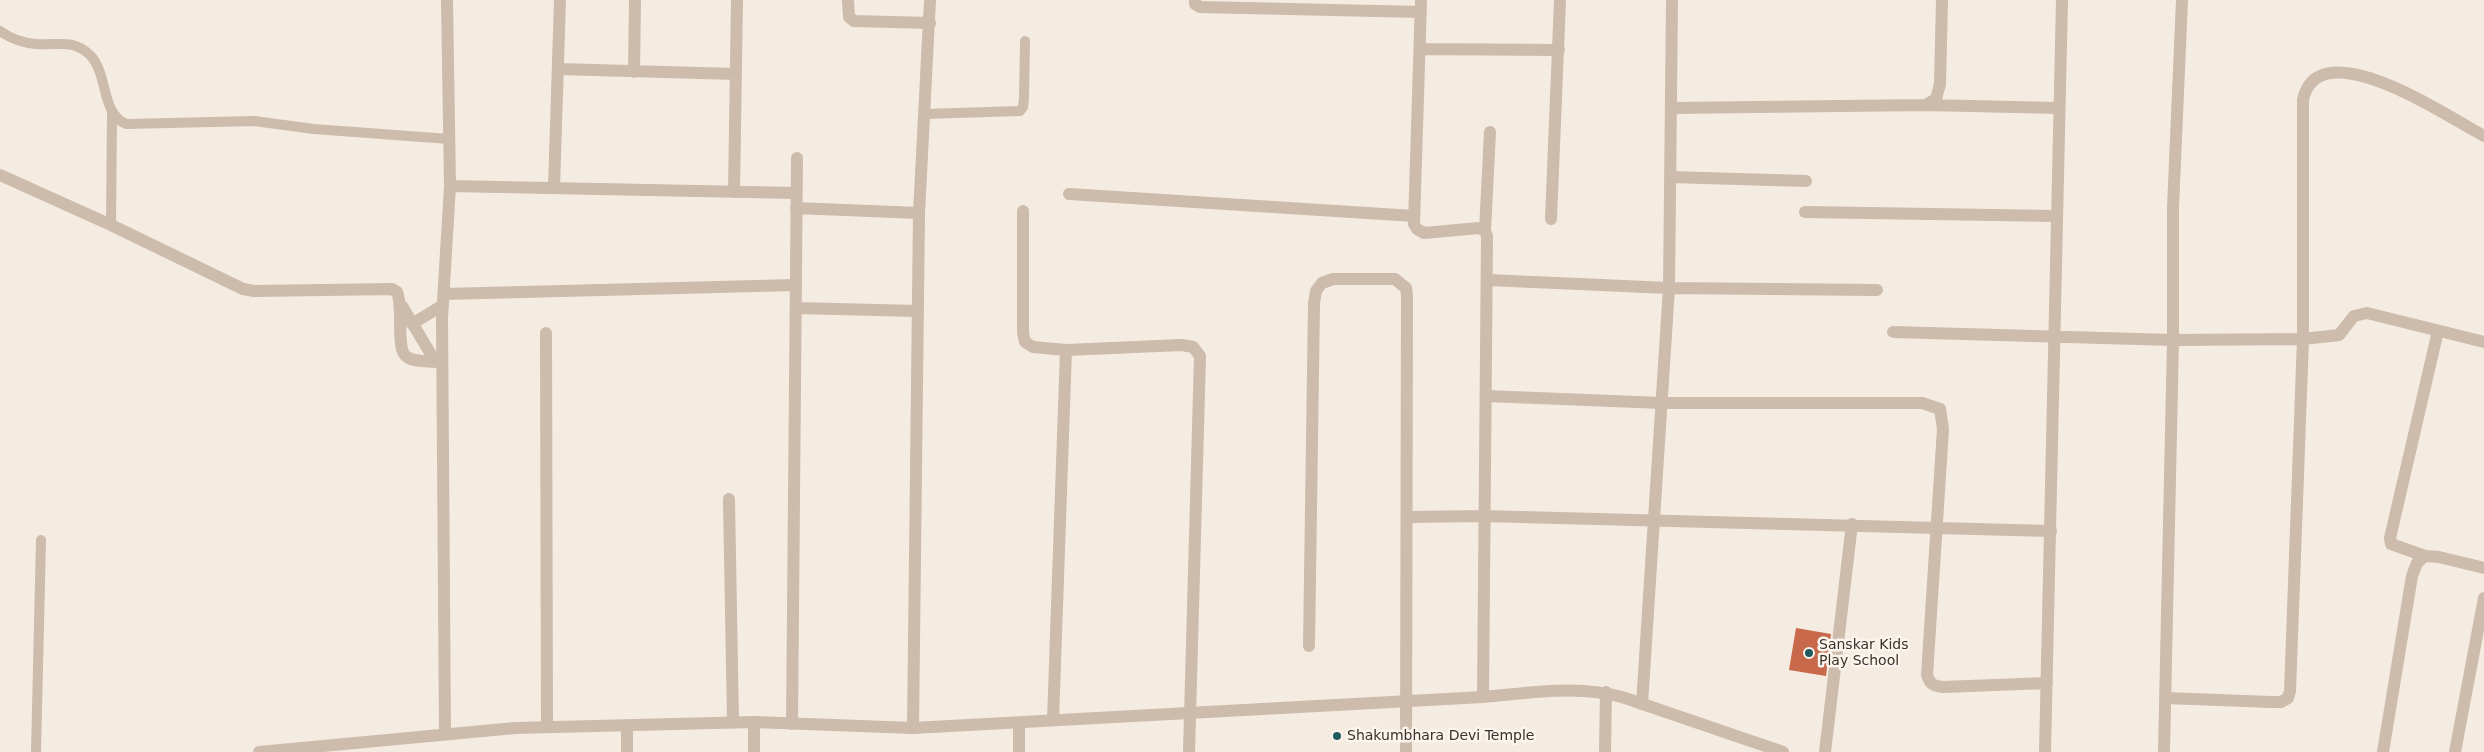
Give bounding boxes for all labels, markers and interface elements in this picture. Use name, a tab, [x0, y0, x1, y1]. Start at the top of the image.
place label: Sanskar Kids Play School	[1819, 637, 1909, 670]
marker: Sanskar Kids Play School	[1803, 647, 1815, 659]
place label: Shakumbhara Devi Temple	[1347, 728, 1534, 744]
marker: Shakumbhara Devi Temple	[1331, 730, 1343, 742]

